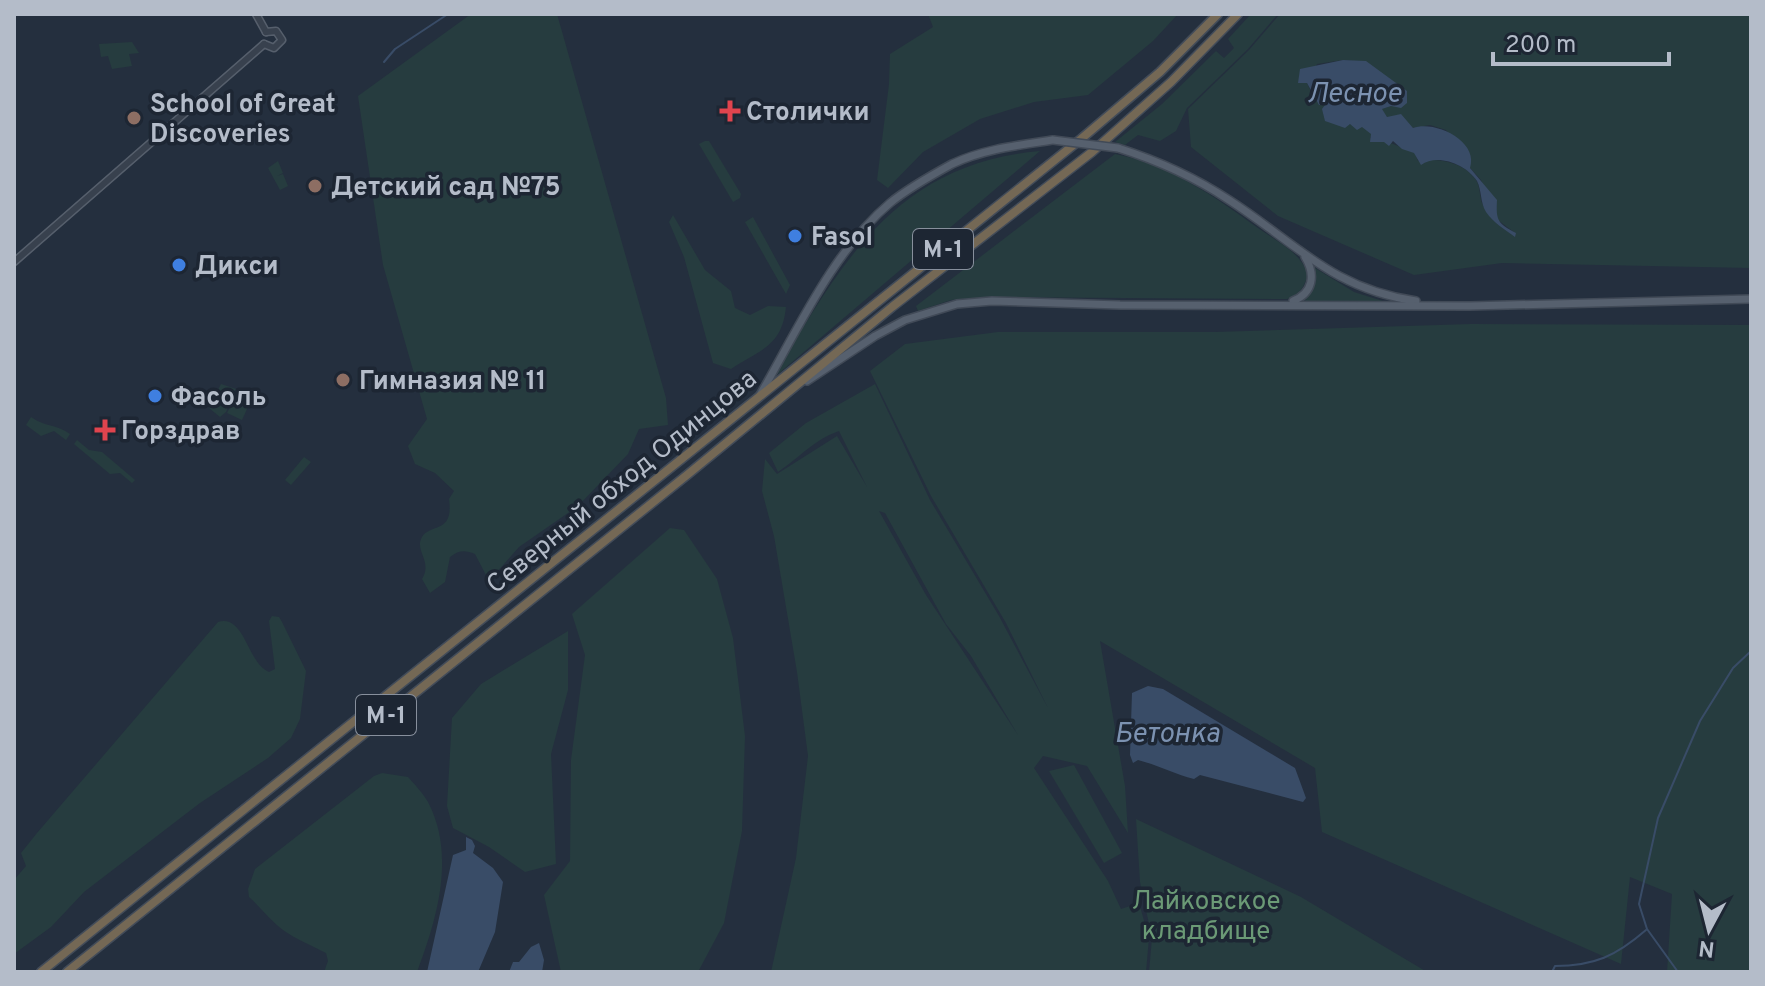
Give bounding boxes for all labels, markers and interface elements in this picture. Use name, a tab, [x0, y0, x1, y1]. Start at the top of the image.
scale bar	[1493, 16, 1669, 66]
text: 200 m	[1505, 31, 1576, 61]
water label: Лесное	[1307, 77, 1402, 113]
place label: School of Great Discoveries	[150, 89, 336, 152]
place label: Столички	[746, 97, 870, 130]
marker: Столички	[721, 102, 739, 120]
marker: School of Great Discoveries	[125, 109, 143, 127]
place label: Детский сад №75	[331, 172, 561, 205]
marker: Детский сад №75	[306, 177, 324, 195]
place label: Fasol	[811, 222, 873, 255]
marker: Fasol	[786, 227, 804, 245]
road number: М-1	[913, 229, 973, 269]
place label: Дикси	[195, 251, 279, 284]
marker: Дикси	[170, 256, 188, 274]
street label: Северный обход Одинцова	[481, 364, 765, 602]
place label: Гимназия № 11	[359, 366, 547, 399]
marker: Гимназия № 11	[334, 371, 352, 389]
place label: Фасоль	[171, 382, 266, 415]
marker: Фасоль	[146, 387, 164, 405]
place label: Горздрав	[121, 416, 240, 449]
marker: Горздрав	[96, 421, 114, 439]
road number: М-1	[356, 695, 416, 735]
water label: Бетонка	[1114, 717, 1220, 753]
park label: Лайковское кладбище	[1132, 886, 1280, 949]
north arrow	[1669, 890, 1749, 970]
text: N	[1697, 933, 1716, 962]

